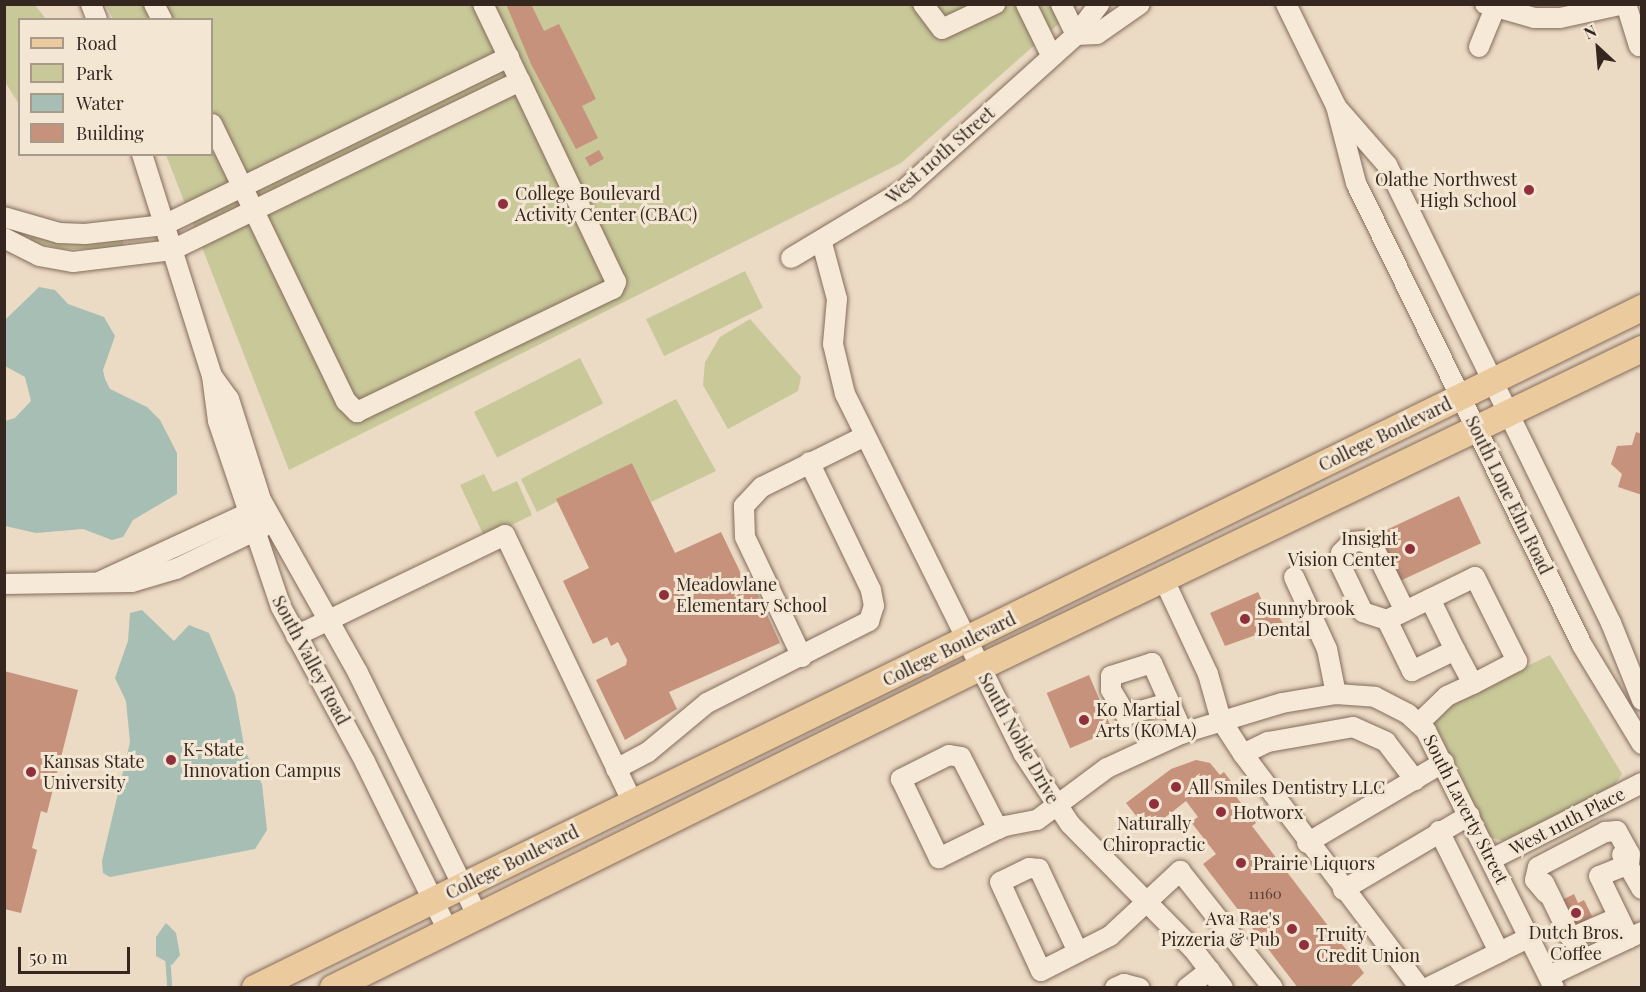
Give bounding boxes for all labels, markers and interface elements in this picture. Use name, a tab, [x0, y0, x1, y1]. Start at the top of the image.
legend	[18, 18, 213, 156]
north arrow	[1568, 18, 1628, 78]
text: N	[1580, 19, 1600, 43]
text: Road	[76, 31, 117, 55]
text: Park	[76, 61, 113, 85]
text: Water	[76, 91, 124, 115]
street label: West 110th Street	[881, 102, 999, 208]
text: Building	[76, 121, 144, 145]
place label: Olathe Northwest High School	[1375, 169, 1517, 212]
place label: College Boulevard Activity Center (CBAC)	[515, 183, 698, 226]
marker: Olathe Northwest High School	[1522, 183, 1536, 197]
marker: College Boulevard Activity Center (CBAC)	[496, 197, 510, 211]
street label: College Boulevard	[1315, 392, 1455, 476]
street label: South Lone Elm Road	[1461, 412, 1557, 578]
place label: Insight Vision Center	[1288, 528, 1398, 570]
marker: Insight Vision Center	[1403, 542, 1417, 556]
place label: Meadowlane Elementary School	[676, 574, 828, 616]
marker: Meadowlane Elementary School	[657, 588, 671, 602]
street label: South Valley Road	[268, 591, 354, 729]
place label: Sunnybrook Dental	[1257, 598, 1355, 640]
street label: College Boulevard	[879, 607, 1019, 691]
marker: Sunnybrook Dental	[1238, 612, 1252, 626]
street label: South Noble Drive	[974, 669, 1064, 807]
place label: Ko Martial Arts (KOMA)	[1096, 699, 1197, 742]
marker: Ko Martial Arts (KOMA)	[1077, 713, 1091, 727]
street label: South Laverty Street	[1419, 731, 1513, 887]
place label: K-State Innovation Campus	[183, 739, 341, 782]
place label: Kansas State University	[43, 751, 145, 794]
marker: K-State Innovation Campus	[164, 753, 178, 767]
marker: Kansas State University	[24, 765, 38, 779]
place label: All Smiles Dentistry LLC	[1188, 776, 1386, 798]
marker: All Smiles Dentistry LLC	[1169, 780, 1183, 794]
street label: West 111th Place	[1506, 783, 1628, 859]
marker: Naturally Chiropractic	[1147, 797, 1161, 811]
place label: Hotworx	[1233, 801, 1303, 823]
marker: Hotworx	[1214, 805, 1228, 819]
place label: Naturally Chiropractic	[1103, 813, 1205, 856]
street label: College Boulevard	[442, 820, 582, 904]
place label: Prairie Liquors	[1253, 852, 1375, 874]
marker: Prairie Liquors	[1234, 856, 1248, 870]
house number: 11160	[1248, 885, 1282, 903]
marker: Dutch Bros. Coffee	[1569, 906, 1583, 920]
place label: Ava Rae's Pizzeria & Pub	[1161, 908, 1280, 950]
marker: Ava Rae's Pizzeria & Pub	[1285, 922, 1299, 936]
place label: Dutch Bros. Coffee	[1529, 922, 1623, 964]
place label: Truity Credit Union	[1316, 924, 1420, 966]
scale bar	[21, 935, 134, 973]
marker: Truity Credit Union	[1297, 938, 1311, 952]
text: 50 m	[29, 945, 68, 969]

